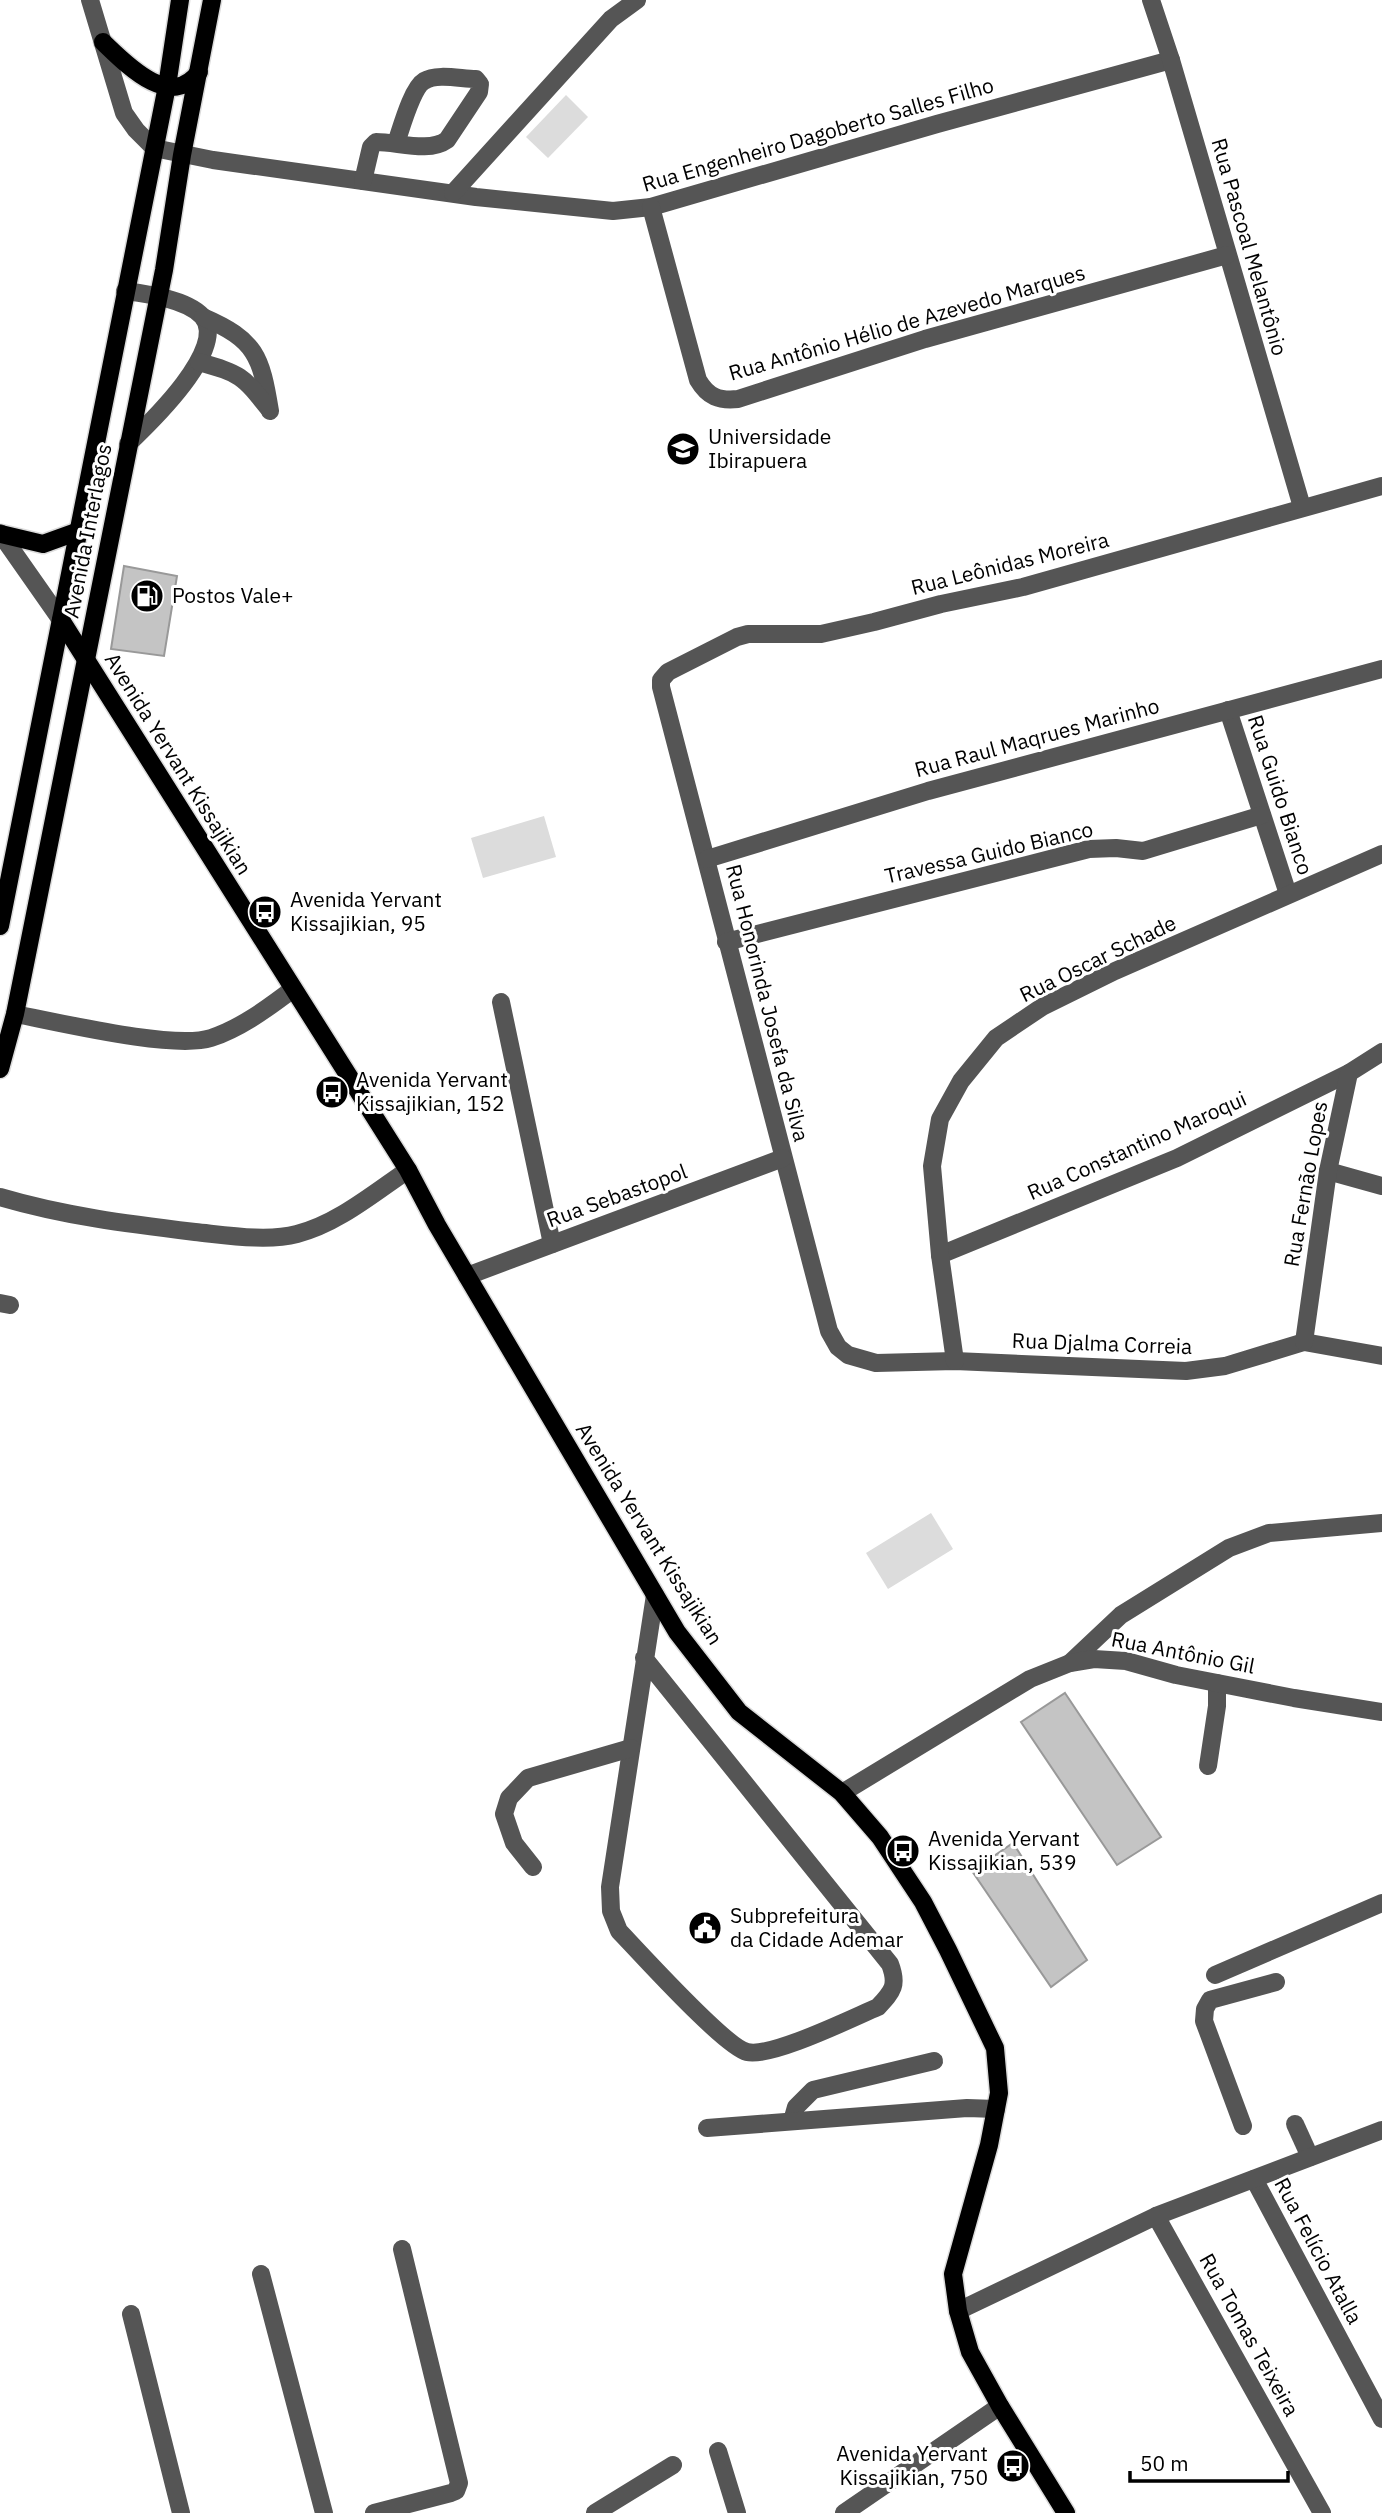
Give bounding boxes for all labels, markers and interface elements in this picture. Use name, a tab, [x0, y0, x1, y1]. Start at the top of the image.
street label: Rua Engenheiro Dagoberto Salles Filho	[639, 70, 997, 198]
street label: Rua Pascoal Melantônio	[1205, 135, 1294, 359]
street label: Rua Antônio Hélio de Azevedo Marques	[725, 258, 1088, 386]
place label: Universidade Ibirapuera	[708, 422, 831, 474]
school or university icon: Universidade Ibirapuera	[664, 430, 702, 468]
street label: Avenida Interlagos	[56, 441, 118, 620]
street label: Rua Leônidas Moreira	[908, 525, 1112, 601]
fuel station icon: Postos Vale+	[128, 577, 166, 615]
place label: Postos Vale+	[172, 581, 294, 609]
street label: Avenida Yervant Kissajikian	[99, 647, 259, 880]
street label: Rua Raul Maqrues Marinho	[911, 691, 1162, 783]
street label: Rua Guido Bianco	[1242, 711, 1320, 878]
street label: Travessa Guido Bianco	[882, 814, 1096, 890]
street label: Rua Honorinda Josefa da Silva	[720, 861, 816, 1144]
place label: Avenida Yervant Kissajikian, 95	[290, 885, 442, 937]
bus stop icon: Avenida Yervant Kissajikian, 95	[246, 893, 284, 931]
street label: Rua Oscar Schade	[1015, 908, 1180, 1008]
place label: Avenida Yervant Kissajikian, 152	[356, 1065, 508, 1117]
bus stop icon: Avenida Yervant Kissajikian, 152	[313, 1073, 351, 1111]
street label: Rua Constantino Maroqui	[1023, 1084, 1251, 1206]
street label: Rua Fernão Lopes	[1277, 1099, 1333, 1269]
street label: Rua Sebastopol	[543, 1157, 691, 1233]
street label: Rua Djalma Correia	[1011, 1326, 1193, 1360]
street label: Avenida Yervant Kissajikian	[570, 1417, 730, 1650]
street label: Rua Antônio Gil	[1109, 1624, 1258, 1680]
place label: Avenida Yervant Kissajikian, 539	[928, 1824, 1080, 1876]
bus stop icon: Avenida Yervant Kissajikian, 539	[884, 1832, 922, 1870]
place label: Subprefeitura da Cidade Ademar	[730, 1901, 903, 1953]
public building icon: Subprefeitura da Cidade Ademar	[686, 1909, 724, 1947]
street label: Rua Felício Atalla	[1268, 2172, 1369, 2329]
street label: Rua Tomas Teixeira	[1193, 2248, 1306, 2421]
place label: Avenida Yervant Kissajikian, 750	[836, 2439, 988, 2491]
scale bar	[1130, 2440, 1288, 2484]
bus stop icon: Avenida Yervant Kissajikian, 750	[994, 2447, 1032, 2485]
text: 50 m	[1140, 2449, 1189, 2477]

